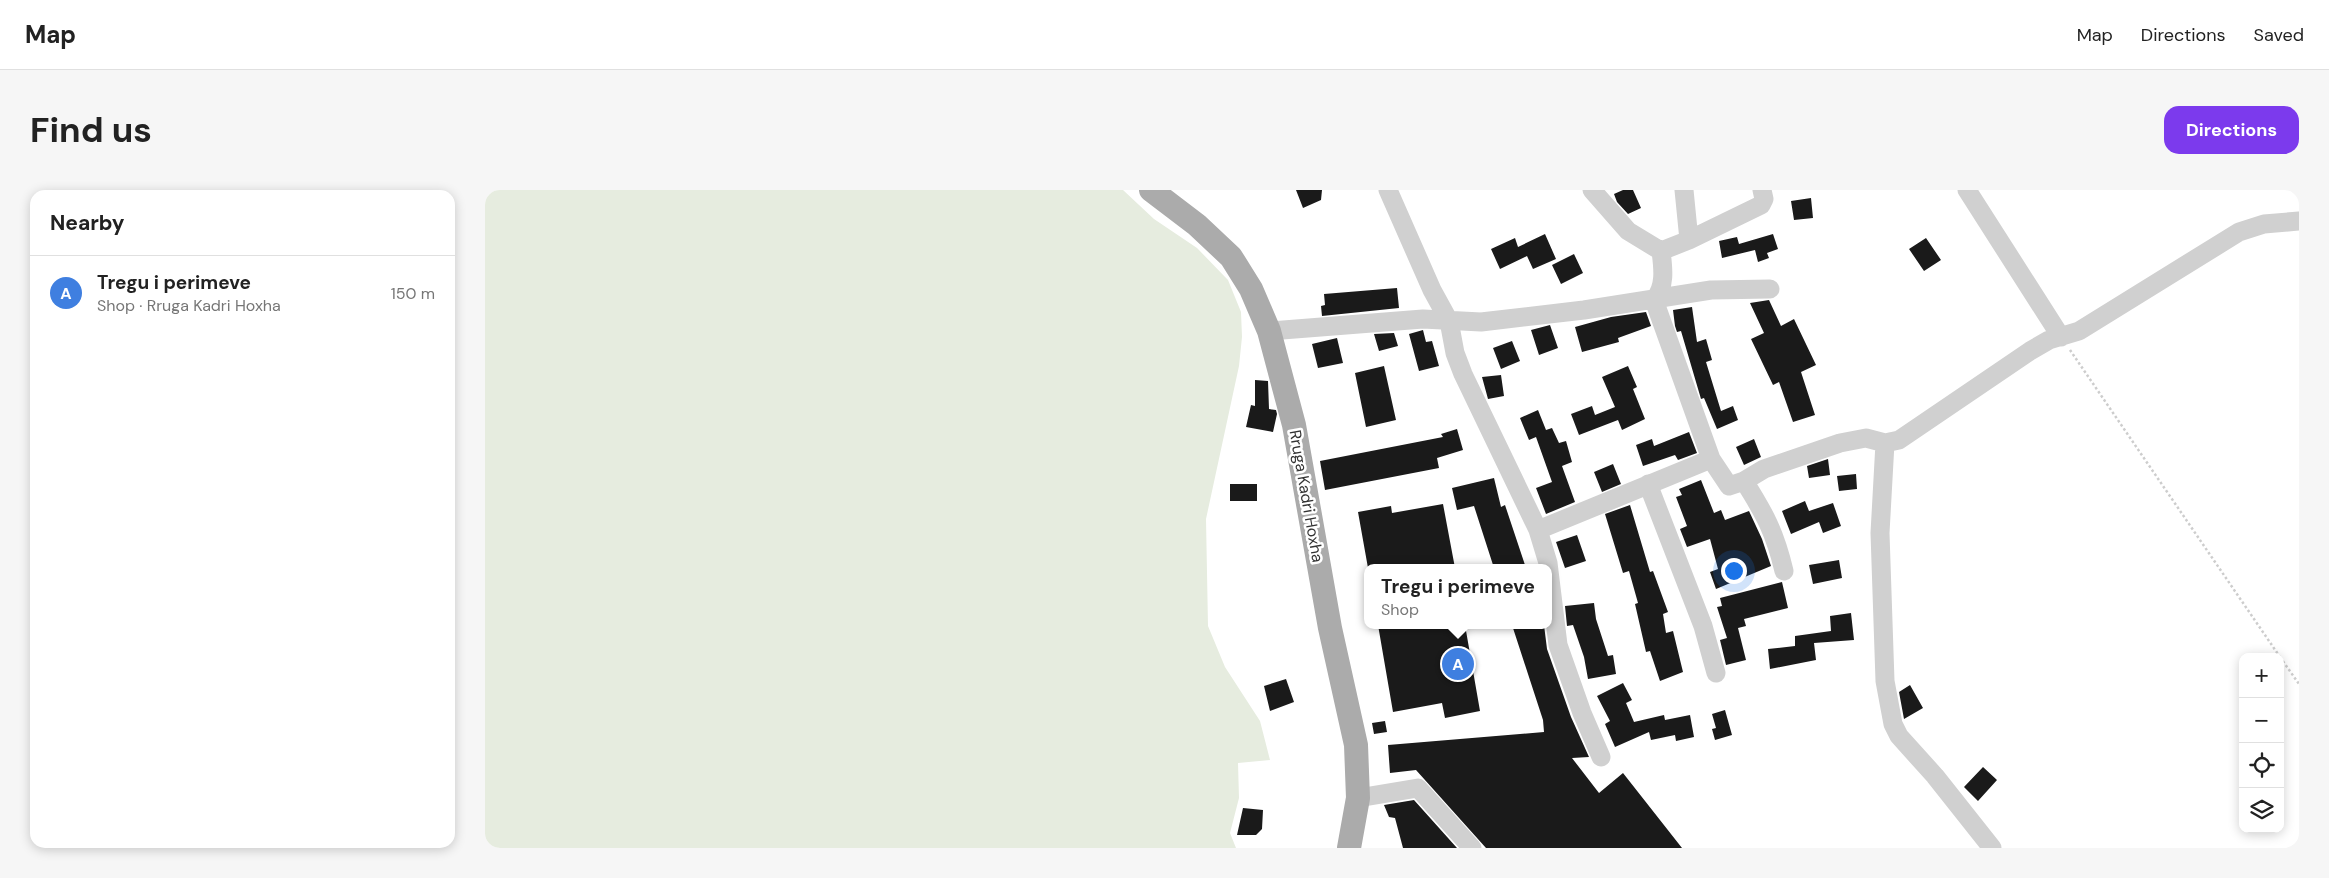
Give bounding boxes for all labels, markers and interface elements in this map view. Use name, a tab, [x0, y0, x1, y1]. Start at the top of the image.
text: Map	[25, 19, 76, 50]
text: Map	[2077, 23, 2113, 47]
text: Directions	[2141, 23, 2226, 47]
text: Saved	[2254, 23, 2304, 47]
button: Directions	[2164, 106, 2299, 154]
text: Find us	[30, 107, 152, 153]
text: Nearby	[50, 209, 124, 237]
text: Tregu i perimeve	[97, 270, 251, 295]
text: A	[60, 283, 72, 304]
text: 150 m	[391, 283, 435, 304]
text: Shop · Rruga Kadri Hoxha	[97, 295, 281, 316]
street label: Rruga Kadri Hoxha	[1285, 428, 1328, 564]
your location	[1721, 558, 1747, 584]
popup	[1364, 564, 1552, 629]
text: Tregu i perimeve	[1381, 574, 1535, 599]
text: Shop	[1381, 599, 1419, 620]
pin: A	[1442, 645, 1474, 683]
map controls	[2239, 653, 2284, 833]
button: +	[2239, 653, 2284, 698]
button: −	[2239, 698, 2284, 743]
button: locate	[2239, 743, 2284, 788]
button: layers	[2239, 788, 2284, 833]

